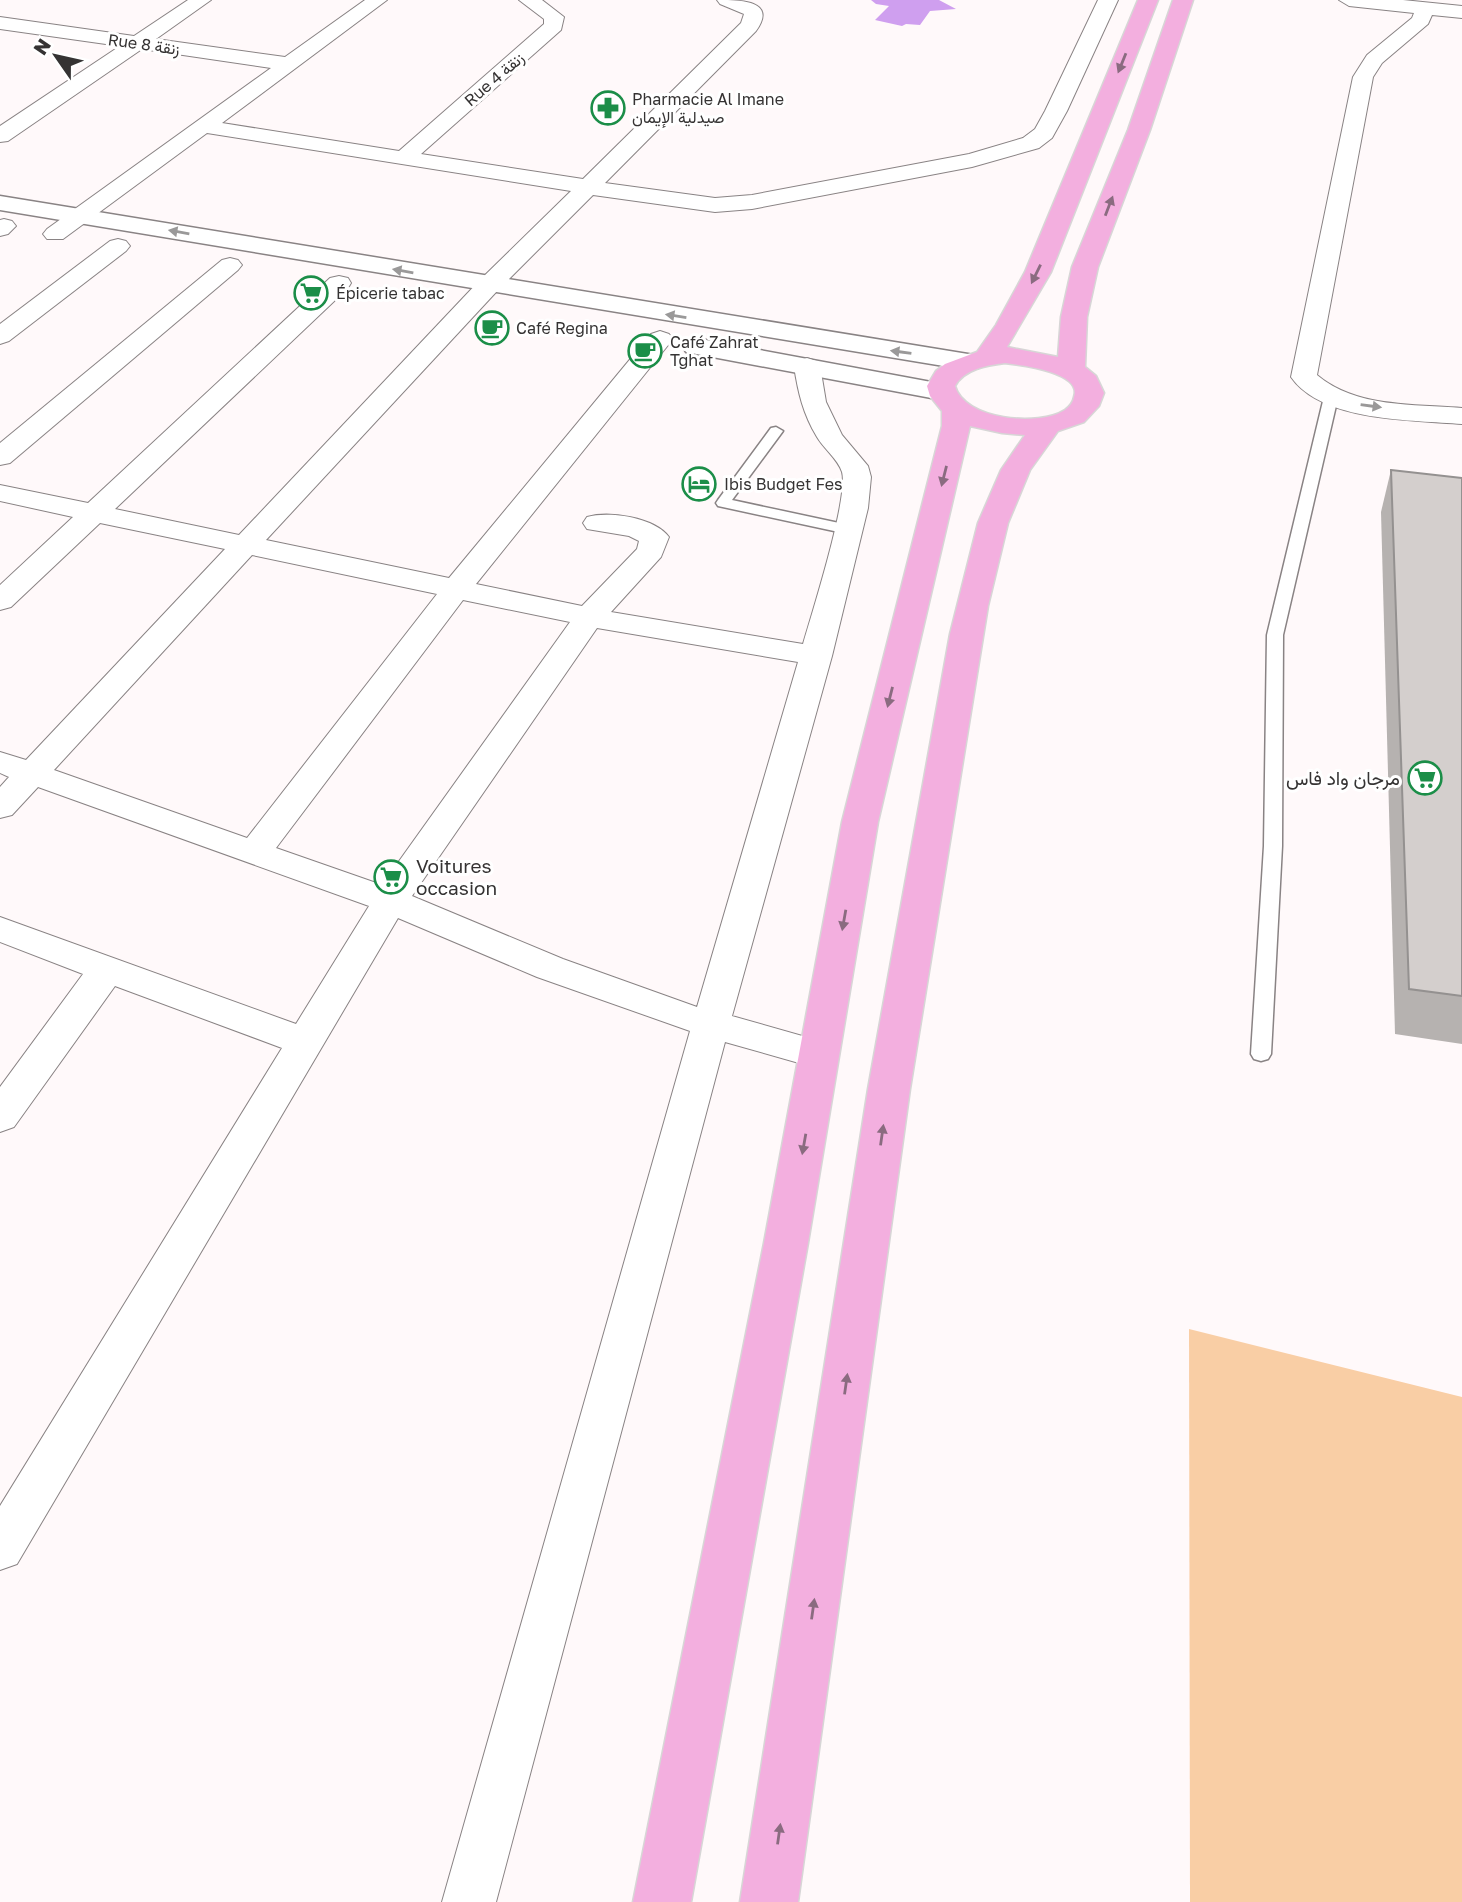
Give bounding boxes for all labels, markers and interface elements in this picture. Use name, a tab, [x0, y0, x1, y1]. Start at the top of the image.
north arrow	[21, 21, 91, 91]
street label: Rue 8 زنقة	[107, 29, 181, 60]
text: N	[28, 34, 55, 59]
street label: Rue 4 زنقة	[460, 48, 529, 111]
one-way arrow	[1116, 53, 1127, 74]
pharmacy icon: Pharmacie Al Imane صيدلية الإيمان	[589, 89, 627, 127]
place label: Pharmacie Al Imane صيدلية الإيمان	[632, 89, 784, 128]
one-way arrow	[1103, 195, 1114, 216]
one-way arrow	[168, 226, 190, 237]
one-way arrow	[1031, 264, 1042, 284]
one-way arrow	[392, 265, 414, 276]
supermarket icon: Épicerie tabac	[292, 274, 330, 312]
place label: Épicerie tabac	[336, 283, 445, 303]
cafe icon: Café Regina	[473, 309, 511, 347]
one-way arrow	[665, 310, 687, 321]
place label: Café Regina	[516, 318, 608, 338]
cafe icon: Café Zahrat Tghat	[626, 332, 664, 370]
place label: Café Zahrat Tghat	[670, 332, 759, 370]
one-way arrow	[890, 346, 912, 357]
one-way arrow	[1360, 401, 1382, 412]
hotel icon: Ibis Budget Fes	[680, 465, 718, 503]
one-way arrow	[939, 465, 950, 487]
place label: Ibis Budget Fes	[724, 474, 843, 494]
one-way arrow	[884, 686, 895, 708]
supermarket icon: مرجان واد فاس	[1406, 759, 1444, 797]
place label: مرجان واد فاس	[1286, 766, 1400, 790]
place label: Voitures occasion	[416, 854, 497, 899]
supermarket icon: Voitures occasion	[372, 858, 410, 896]
one-way arrow	[838, 909, 849, 931]
one-way arrow	[877, 1124, 888, 1146]
one-way arrow	[798, 1133, 809, 1155]
one-way arrow	[840, 1373, 851, 1395]
one-way arrow	[807, 1598, 818, 1620]
one-way arrow	[774, 1823, 785, 1845]

